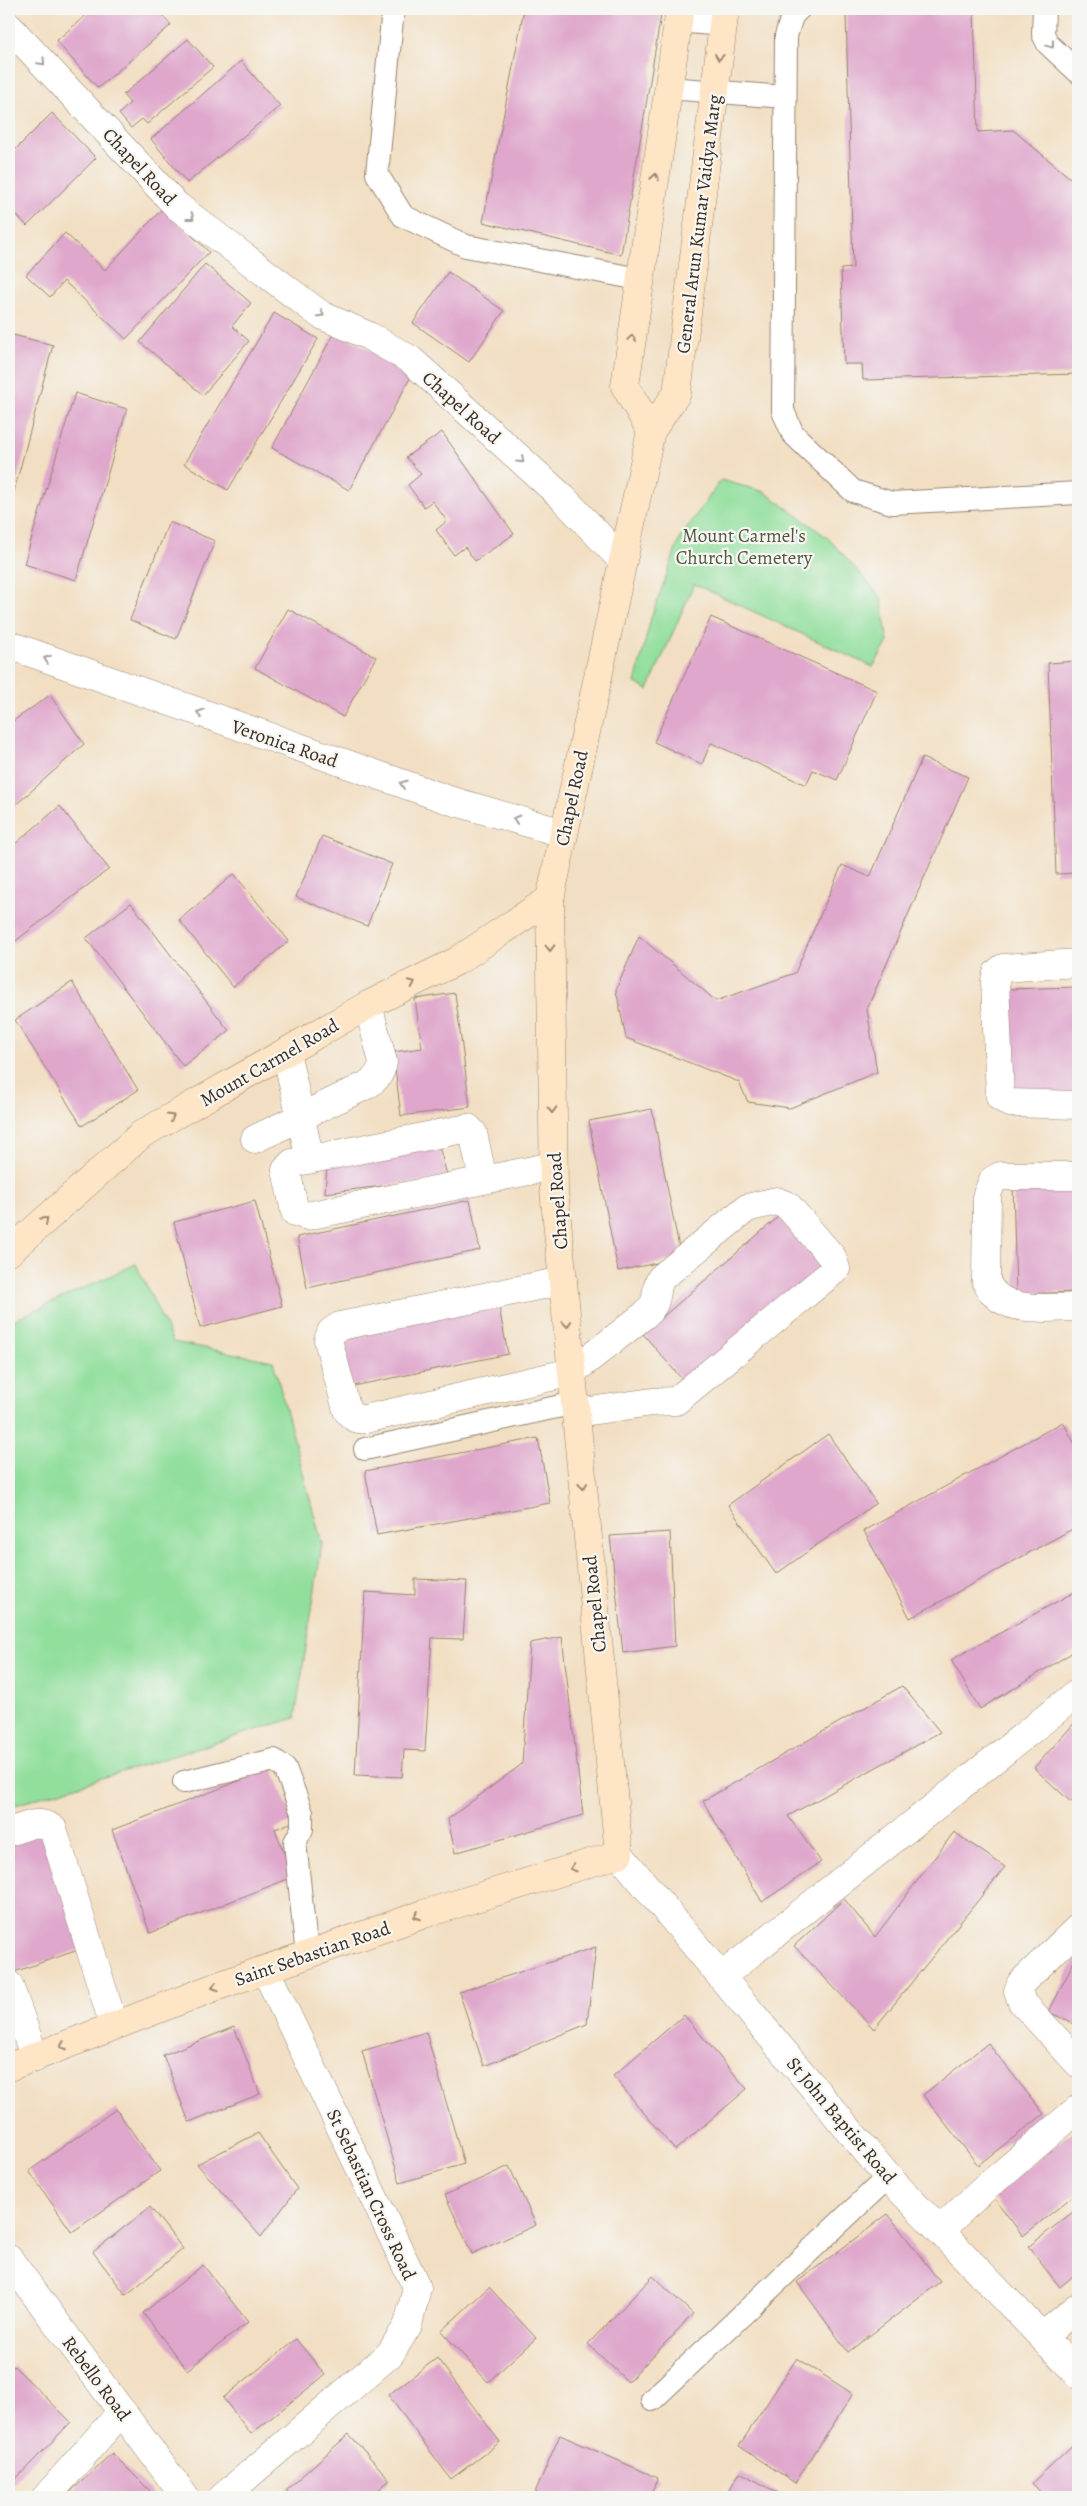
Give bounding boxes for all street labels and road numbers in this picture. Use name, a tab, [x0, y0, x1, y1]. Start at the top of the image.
street label: General Arun Kumar Vaidya Marg	[670, 93, 728, 355]
street label: Chapel Road	[97, 122, 183, 212]
street label: Chapel Road	[416, 365, 507, 451]
street label: Veronica Road	[227, 713, 342, 775]
street label: Chapel Road	[549, 747, 595, 849]
street label: Mount Carmel Road	[195, 1012, 344, 1113]
street label: Chapel Road	[542, 1151, 574, 1250]
street label: Chapel Road	[577, 1553, 613, 1654]
street label: Saint Sebastian Road	[231, 1915, 394, 1993]
street label: St John Baptist Road	[780, 2052, 903, 2190]
street label: St Sebastian Cross Road	[320, 2105, 422, 2285]
street label: Rebello Road	[56, 2331, 137, 2427]

